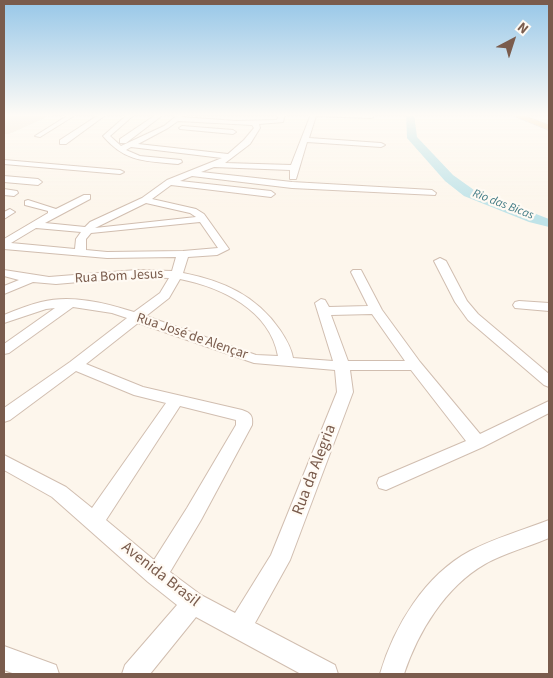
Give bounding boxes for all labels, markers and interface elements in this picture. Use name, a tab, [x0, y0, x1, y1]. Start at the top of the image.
north arrow	[488, 15, 538, 65]
text: N	[513, 18, 533, 39]
water label: Rio das Bicas	[470, 187, 536, 223]
street label: Rua Bom Jesus	[74, 266, 164, 288]
street label: Rua José de Alençar	[134, 310, 250, 364]
street label: Rua da Alegria	[289, 422, 341, 518]
street label: Avenida Brasil	[117, 538, 203, 612]

